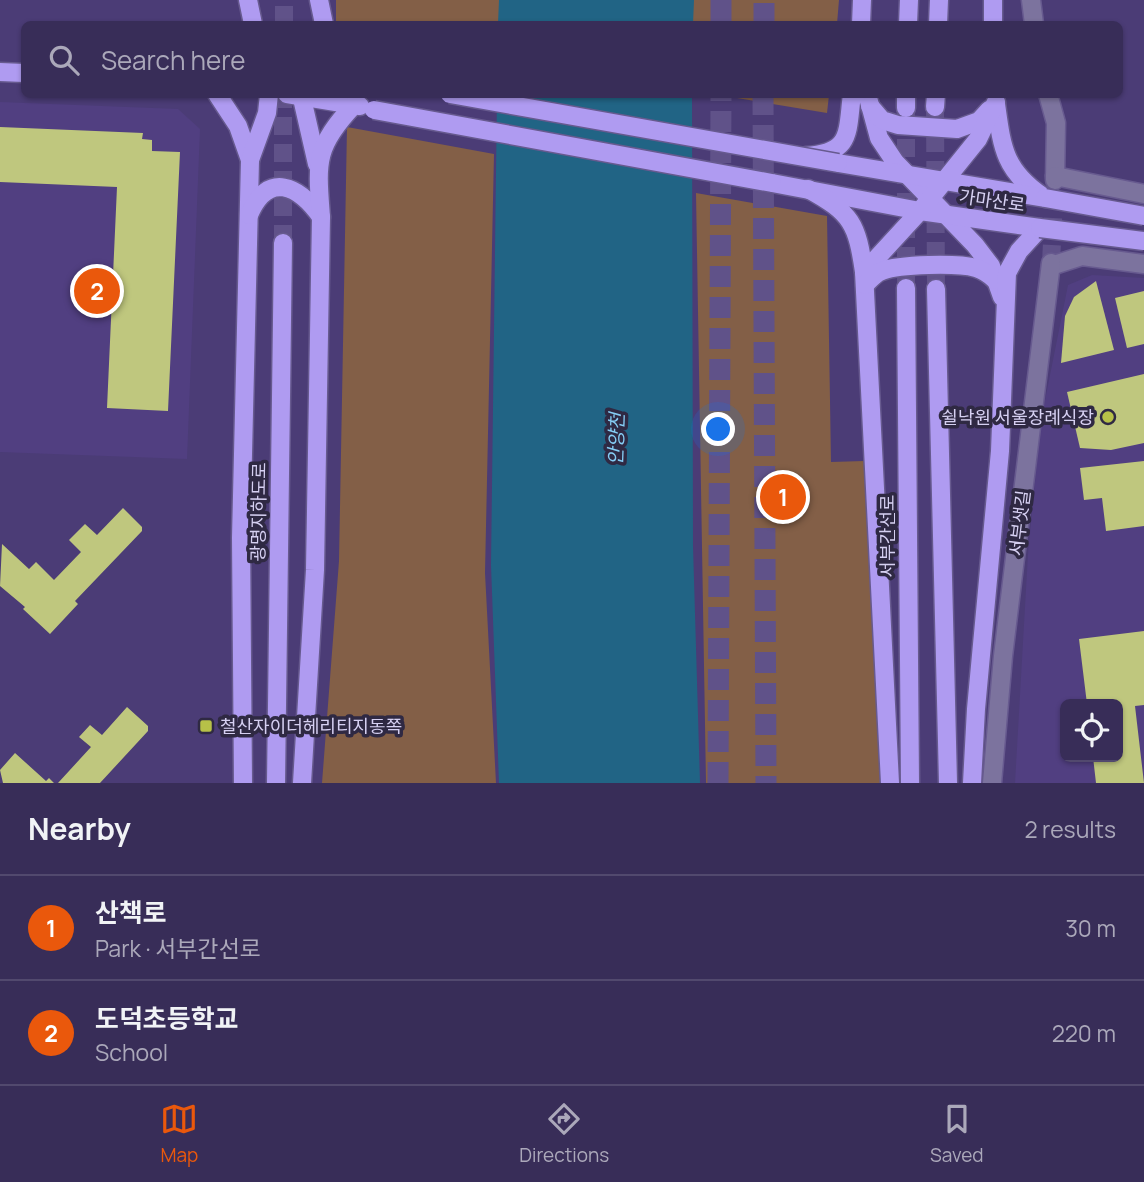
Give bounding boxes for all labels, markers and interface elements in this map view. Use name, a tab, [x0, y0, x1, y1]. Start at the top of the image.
search box	[21, 21, 1123, 98]
icon: search	[45, 41, 83, 79]
text: Search here	[101, 42, 246, 78]
street label: 가마산로	[958, 184, 1026, 216]
pin: 2	[74, 265, 120, 317]
place label: 쉴낙원 서울장례식장	[941, 405, 1094, 429]
marker: 쉴낙원 서울장례식장	[1100, 409, 1116, 425]
water label: 안양천	[602, 411, 630, 466]
your location	[701, 412, 735, 446]
street label: 광명지하도로	[245, 462, 271, 562]
pin: 1	[760, 471, 806, 523]
street label: 서부샛길	[1003, 489, 1035, 557]
street label: 서부간선로	[875, 495, 899, 577]
map controls	[1060, 699, 1123, 762]
button: locate	[1060, 699, 1123, 762]
place label: 철산자이더헤리티지동쪽	[220, 714, 402, 738]
marker: 철산자이더헤리티지동쪽	[198, 718, 214, 734]
text: Nearby	[28, 808, 131, 849]
text: 2 results	[1024, 813, 1116, 845]
text: 산책로	[95, 894, 167, 930]
text: 1	[46, 912, 56, 944]
text: 30 m	[1065, 912, 1116, 944]
text: Park · 서부간선로	[95, 932, 261, 964]
text: 도덕초등학교	[95, 1000, 239, 1036]
text: 2	[44, 1017, 58, 1049]
text: 220 m	[1052, 1017, 1116, 1049]
text: School	[95, 1036, 168, 1068]
tab: Map	[160, 1100, 198, 1168]
tab: Directions	[519, 1100, 609, 1168]
tab: Saved	[930, 1100, 984, 1168]

